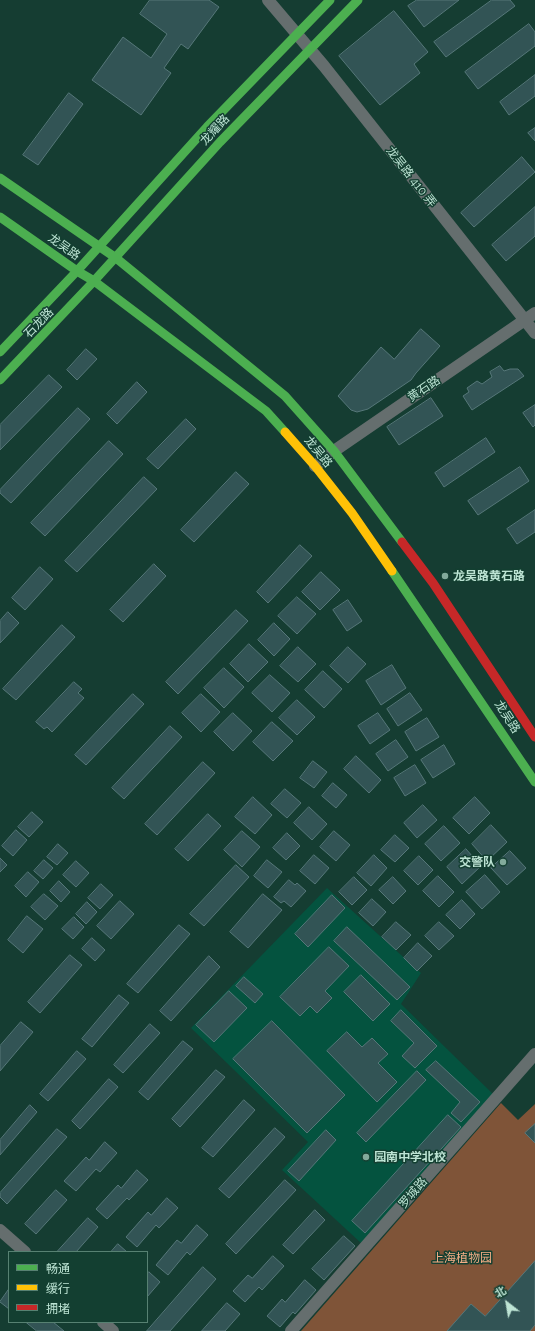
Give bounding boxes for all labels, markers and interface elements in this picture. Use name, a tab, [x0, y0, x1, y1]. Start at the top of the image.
street label: 龙耀路	[197, 112, 233, 148]
street label: 龙吴路 410 弄	[383, 144, 439, 210]
street label: 龙吴路	[45, 231, 83, 263]
street label: 石龙路	[21, 305, 57, 341]
street label: 黄石路	[405, 373, 443, 405]
street label: 龙吴路	[301, 434, 335, 470]
place label: 龙吴路黄石路	[453, 569, 525, 583]
marker: 龙吴路黄石路	[440, 571, 450, 581]
street label: 龙吴路	[491, 698, 523, 736]
place label: 交警队	[459, 855, 495, 869]
marker: 交警队	[498, 857, 508, 867]
place label: 园南中学北校	[374, 1150, 446, 1164]
marker: 园南中学北校	[361, 1152, 371, 1162]
street label: 罗城路	[396, 1175, 430, 1211]
legend	[8, 1251, 148, 1323]
park label: 上海植物园	[432, 1251, 492, 1265]
text: 畅通	[46, 1262, 70, 1276]
text: 缓行	[46, 1282, 70, 1296]
north arrow	[487, 1283, 527, 1323]
text: 北	[492, 1284, 509, 1301]
text: 拥堵	[46, 1302, 70, 1316]

